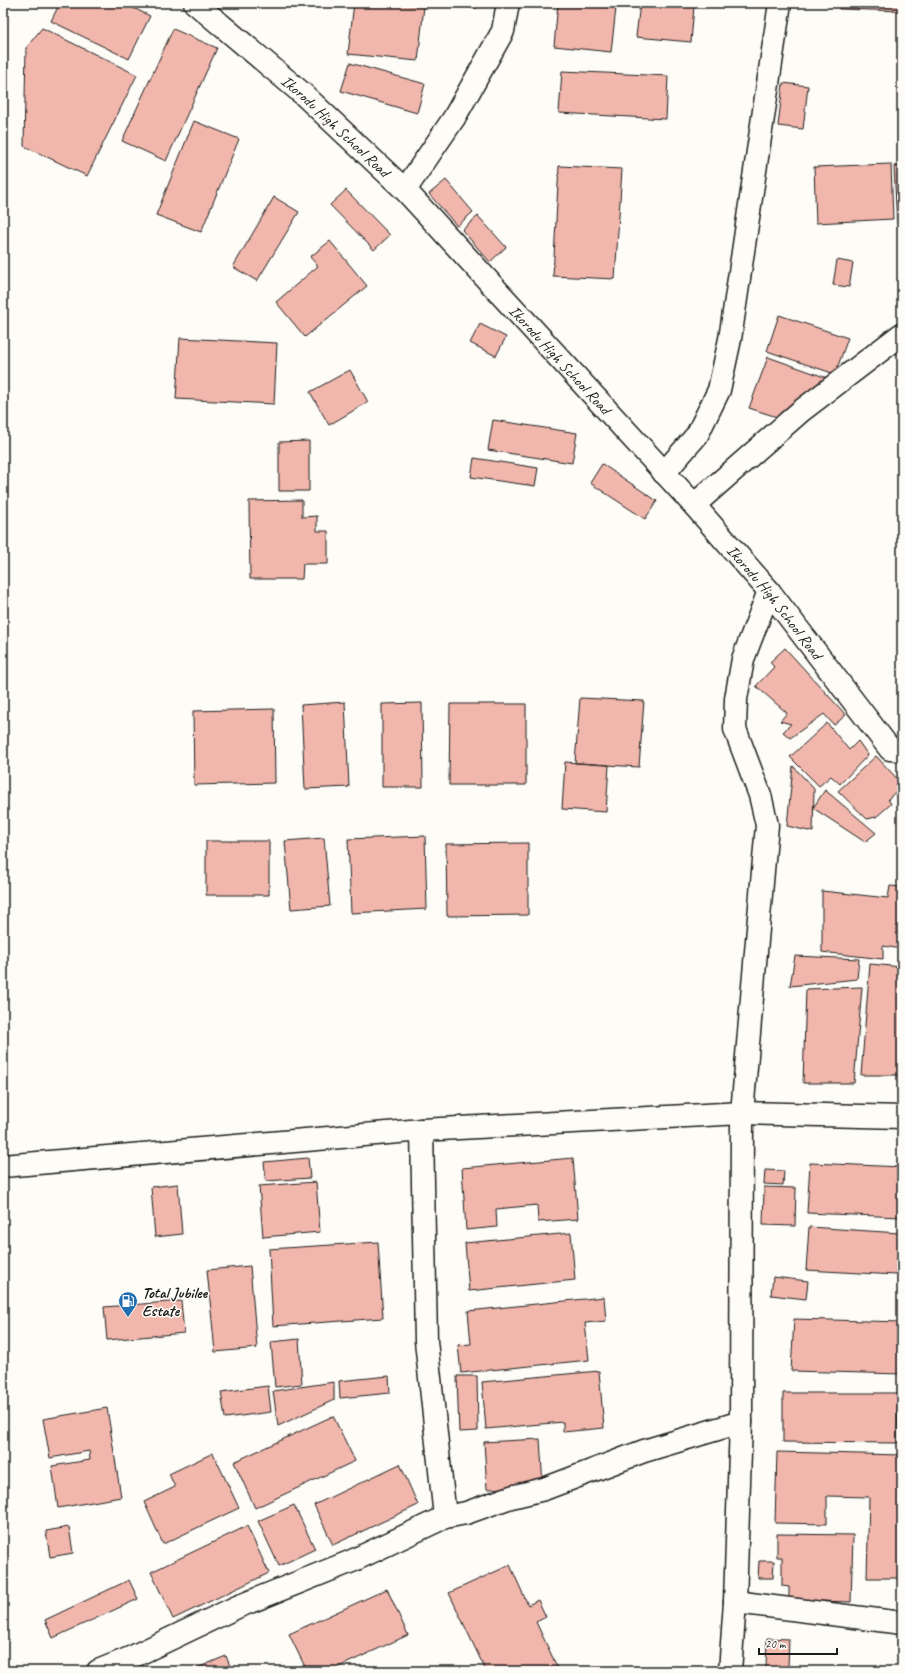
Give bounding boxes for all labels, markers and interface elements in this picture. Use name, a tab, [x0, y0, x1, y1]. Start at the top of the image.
street label: Ikorodu High School Road	[277, 71, 396, 184]
street label: Ikorodu High School Road	[504, 301, 617, 421]
street label: Ikorodu High School Road	[722, 541, 828, 666]
place label: Total Jubilee Estate	[142, 1283, 209, 1321]
fuel station icon: Total Jubilee Estate	[117, 1290, 139, 1318]
scale bar	[759, 1630, 837, 1656]
text: 20 m	[765, 1636, 787, 1652]

